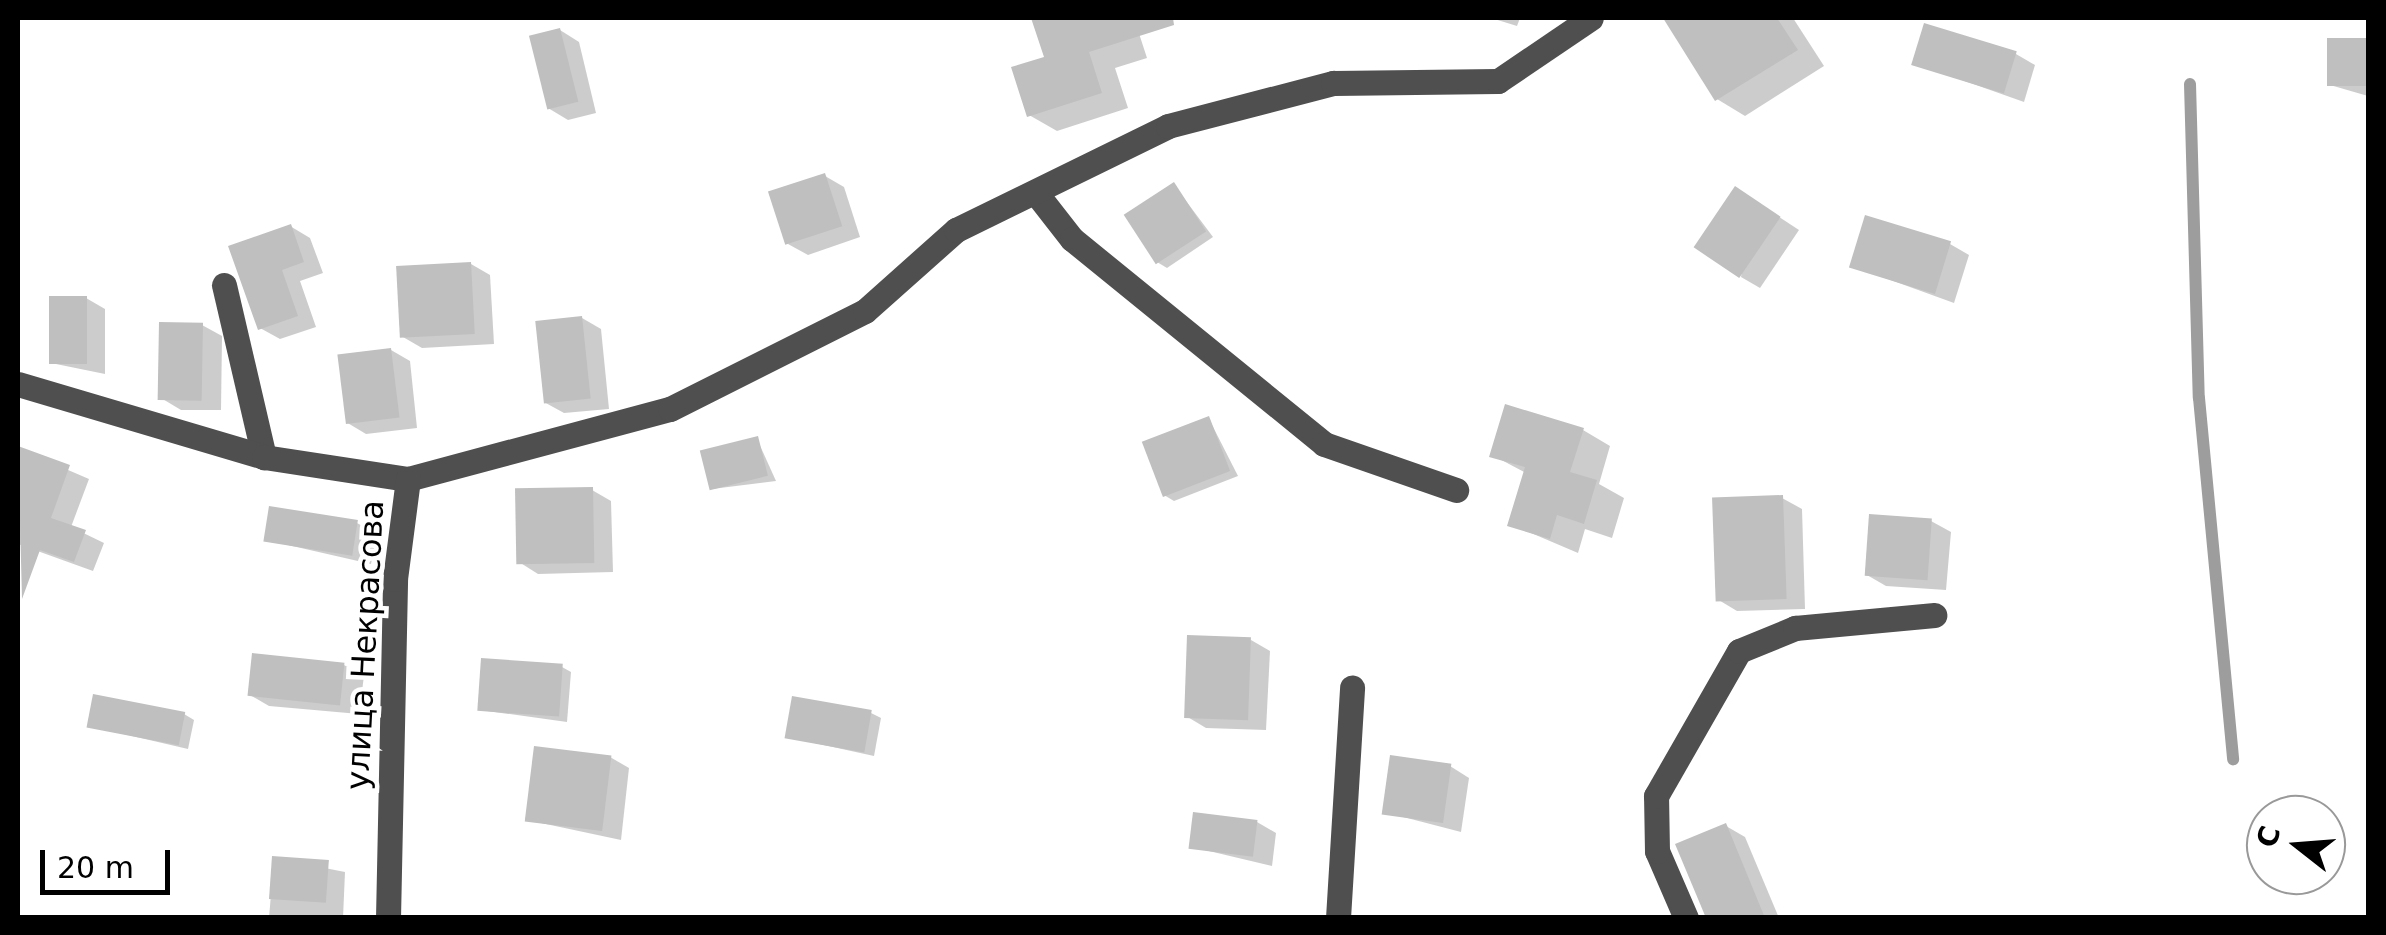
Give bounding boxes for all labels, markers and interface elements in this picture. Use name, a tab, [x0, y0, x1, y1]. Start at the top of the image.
street label: улица Некрасова	[338, 499, 392, 791]
north arrow	[2246, 795, 2346, 895]
text: С	[2250, 822, 2288, 851]
scale bar	[45, 830, 175, 892]
text: 20 m	[57, 850, 134, 885]

